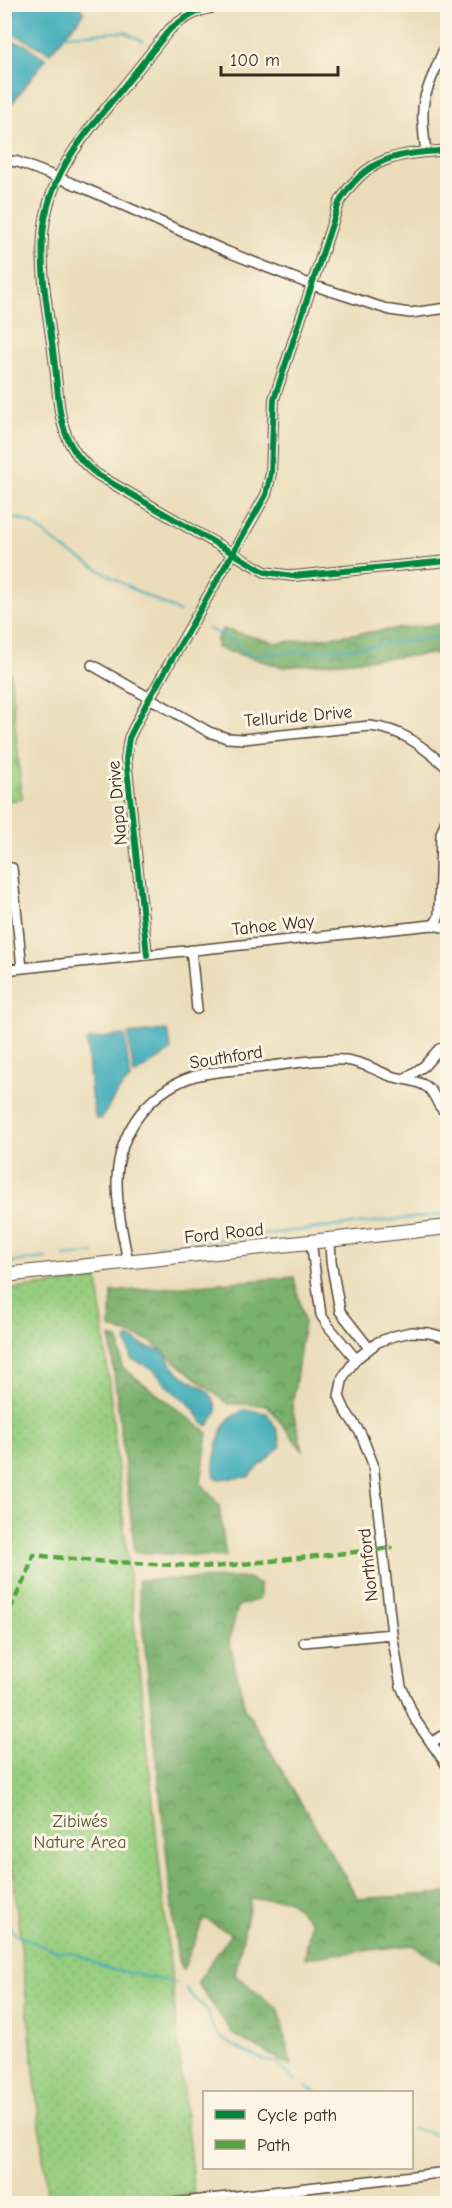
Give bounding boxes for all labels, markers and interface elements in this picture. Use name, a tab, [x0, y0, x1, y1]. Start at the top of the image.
scale bar	[221, 39, 338, 77]
text: 100 m	[230, 50, 280, 71]
street label: Telluride Drive	[243, 701, 353, 732]
street label: Napa Drive	[103, 760, 132, 846]
street label: Tahoe Way	[231, 911, 316, 940]
street label: Southford	[188, 1041, 264, 1074]
street label: Ford Road	[183, 1219, 265, 1248]
street label: Northford	[354, 1527, 383, 1603]
park label: Zibiwés Nature Area	[34, 1811, 126, 1853]
legend	[203, 2091, 413, 2169]
text: Cycle path	[257, 2105, 337, 2126]
text: Path	[257, 2135, 290, 2156]

